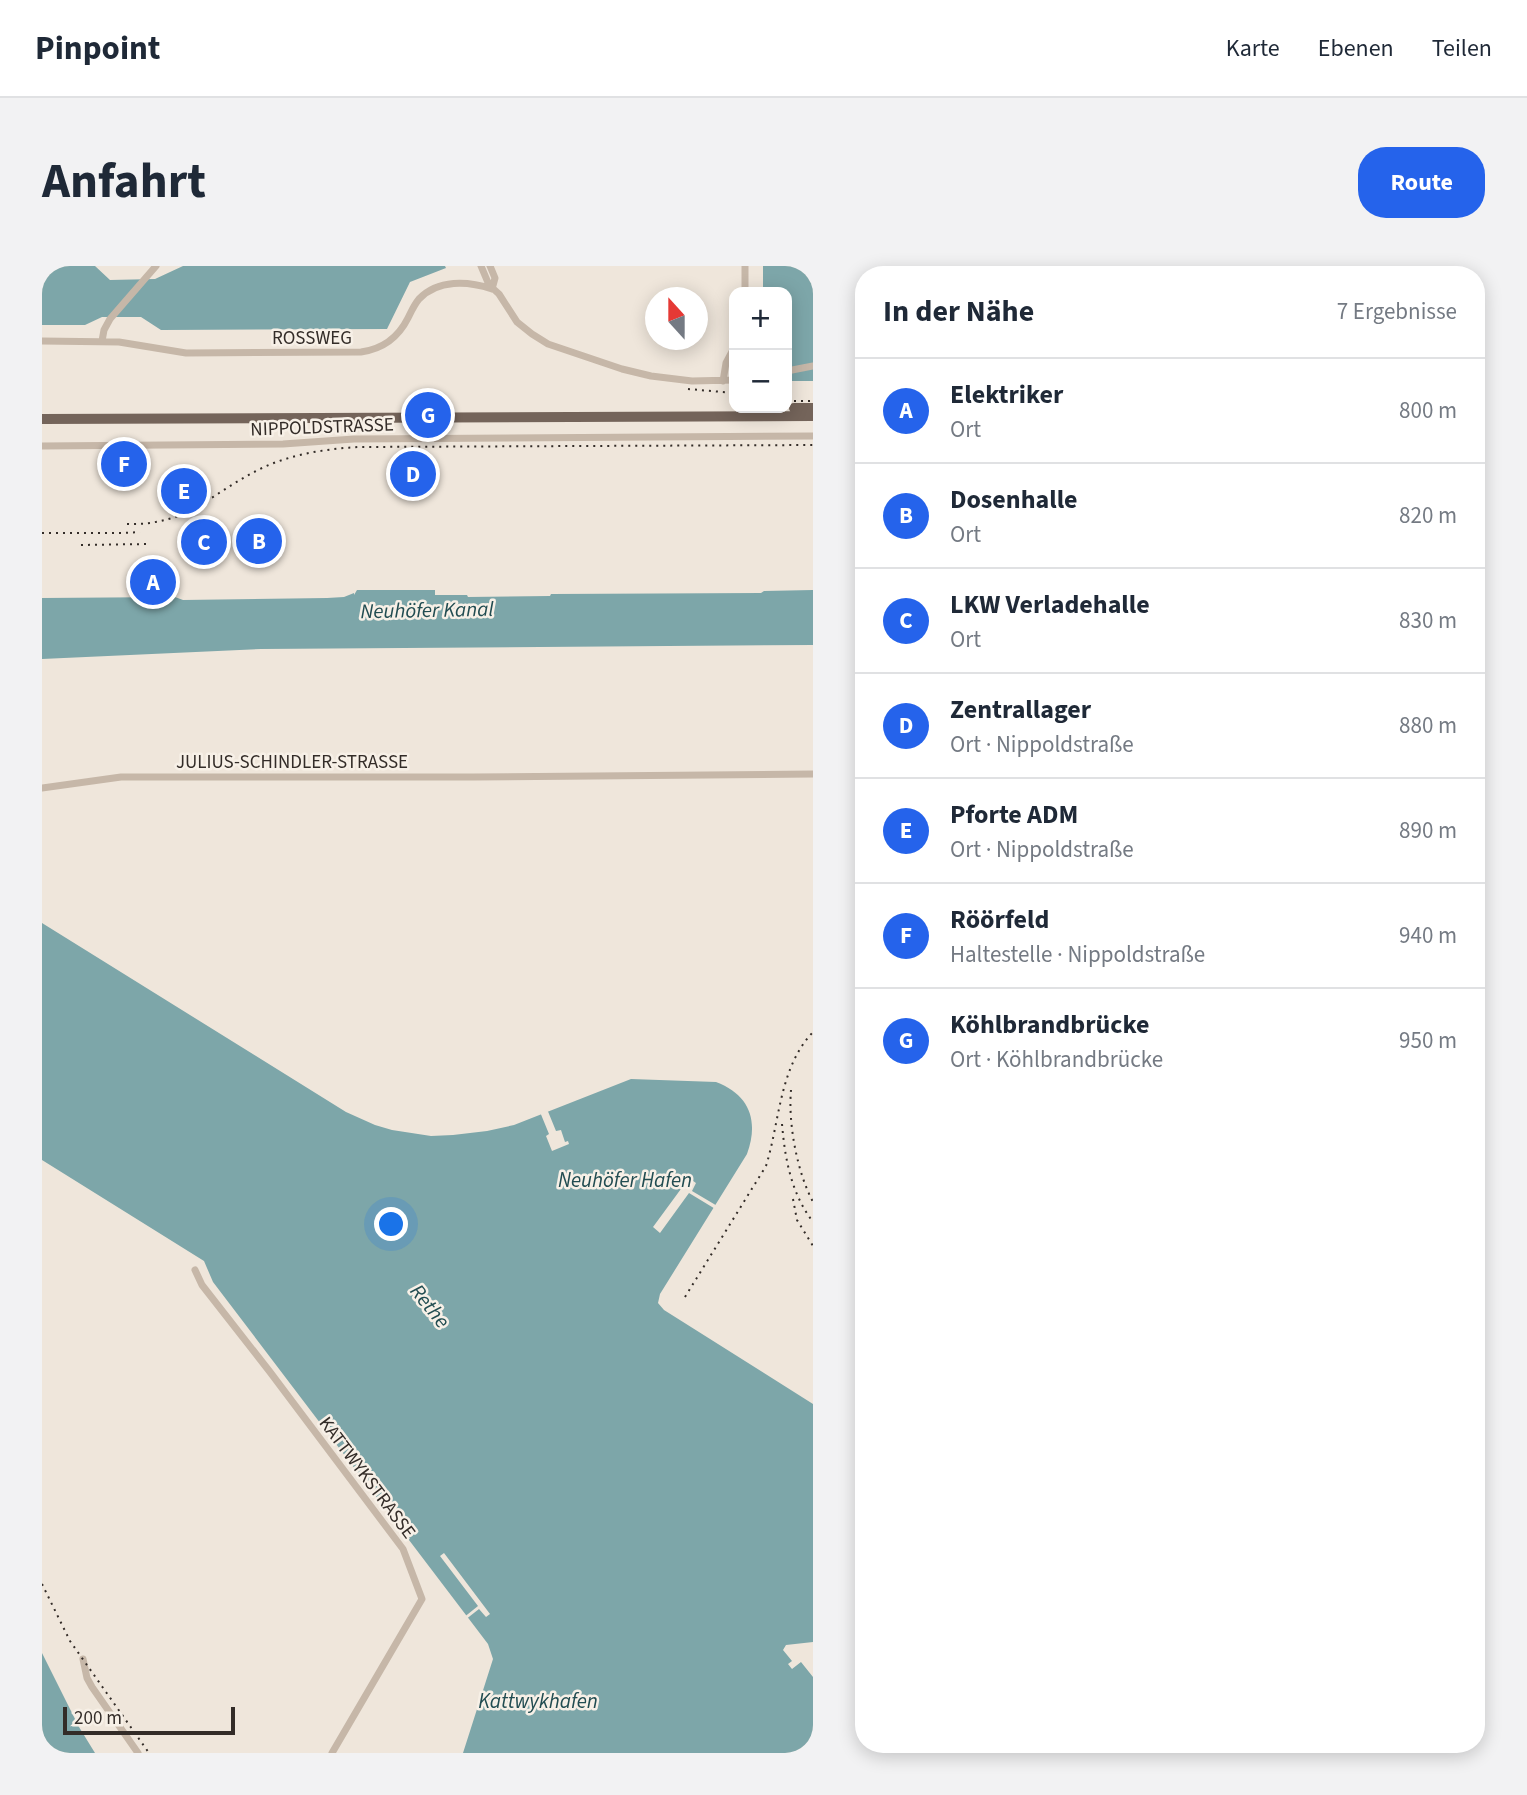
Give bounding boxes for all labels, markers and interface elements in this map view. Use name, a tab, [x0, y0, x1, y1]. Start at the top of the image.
text: Pinpoint	[35, 25, 161, 72]
text: Karte	[1226, 31, 1280, 66]
text: Ebenen	[1318, 31, 1394, 66]
text: Teilen	[1432, 31, 1492, 66]
text: Anfahrt	[42, 147, 206, 217]
button: Route	[1358, 147, 1485, 218]
north arrow	[645, 287, 708, 350]
map controls	[729, 287, 792, 413]
button: +	[729, 287, 792, 350]
text: In der Nähe	[883, 290, 1034, 333]
text: 7 Ergebnisse	[1337, 295, 1457, 328]
street label: ROSSWEG	[272, 325, 352, 352]
button: −	[729, 350, 792, 413]
text: Elektriker	[950, 376, 1063, 413]
pin: G	[405, 389, 451, 441]
text: A	[899, 394, 913, 427]
text: 800 m	[1399, 394, 1457, 427]
street label: NIPPOLDSTRASSE	[250, 412, 394, 443]
text: Ort	[950, 413, 981, 446]
pin: F	[101, 438, 147, 490]
pin: D	[390, 448, 436, 500]
pin: E	[161, 465, 207, 517]
text: Dosenhalle	[950, 481, 1078, 518]
text: B	[899, 499, 913, 532]
text: 820 m	[1399, 499, 1457, 532]
pin: B	[236, 515, 282, 567]
pin: C	[181, 516, 227, 568]
text: Ort	[950, 518, 981, 551]
pin: A	[130, 556, 176, 608]
text: LKW Verladehalle	[950, 586, 1150, 623]
water label: Neuhöfer Kanal	[360, 594, 495, 626]
text: C	[899, 604, 913, 637]
text: 830 m	[1399, 604, 1457, 637]
text: Ort	[950, 623, 981, 656]
text: Zentrallager	[950, 691, 1091, 728]
text: D	[899, 709, 913, 742]
text: 880 m	[1399, 709, 1457, 742]
text: Ort · Nippoldstraße	[950, 728, 1134, 761]
street label: JULIUS-SCHINDLER-STRASSE	[176, 749, 408, 776]
text: Pforte ADM	[950, 796, 1078, 833]
text: E	[900, 814, 912, 847]
text: 890 m	[1399, 814, 1457, 847]
text: Ort · Nippoldstraße	[950, 833, 1134, 866]
text: Röörfeld	[950, 901, 1049, 938]
text: F	[900, 919, 912, 952]
text: 940 m	[1399, 919, 1457, 952]
text: Haltestelle · Nippoldstraße	[950, 938, 1205, 971]
text: Köhlbrandbrücke	[950, 1006, 1149, 1043]
text: G	[899, 1024, 913, 1057]
text: 950 m	[1399, 1024, 1457, 1057]
text: Ort · Köhlbrandbrücke	[950, 1043, 1163, 1076]
water label: Neuhöfer Hafen	[558, 1165, 692, 1195]
your location	[374, 1207, 408, 1241]
water label: Rethe	[403, 1278, 457, 1334]
street label: KATTWYKSTRASSE	[312, 1411, 422, 1544]
water label: Kattwykhafen	[478, 1686, 598, 1716]
scale bar	[63, 1704, 234, 1736]
text: 200 m	[74, 1705, 122, 1732]

